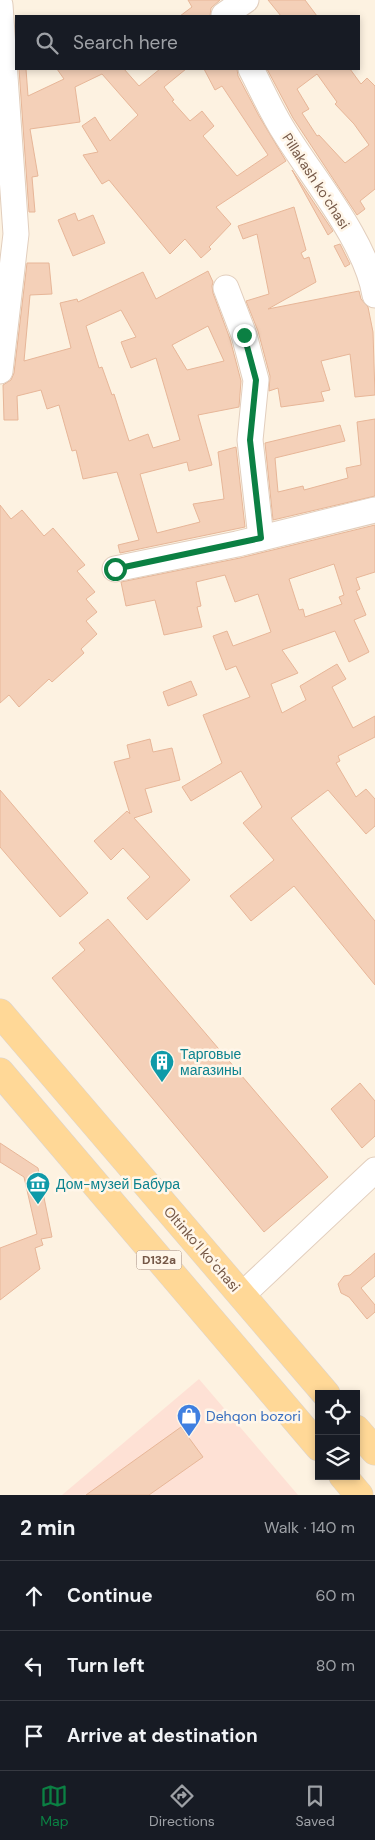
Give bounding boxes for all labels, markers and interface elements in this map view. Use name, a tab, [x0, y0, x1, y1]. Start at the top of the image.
search box	[15, 15, 360, 70]
icon: search	[33, 29, 61, 57]
text: Search here	[73, 30, 178, 55]
street label: Pillakash koʻchasi	[278, 130, 354, 232]
route end	[233, 324, 256, 347]
route start	[104, 558, 127, 581]
place label: Тарговые магазины	[180, 1045, 242, 1079]
building icon: Тарговые магазины	[149, 1049, 175, 1083]
museum icon: Дом-музей Бабура	[25, 1171, 51, 1205]
place label: Дом-музей Бабура	[56, 1175, 180, 1193]
street label: Oltinkoʻl koʻchasi	[160, 1202, 244, 1296]
road number: D132a	[136, 1250, 182, 1270]
map controls	[315, 1390, 360, 1480]
button: locate	[315, 1390, 360, 1435]
shop icon: Dehqon bozori	[176, 1403, 202, 1437]
place label: Dehqon bozori	[206, 1407, 301, 1425]
button: layers	[315, 1435, 360, 1480]
text: 2 min	[20, 1514, 76, 1542]
text: Walk · 140 m	[264, 1517, 355, 1538]
icon: ahead	[20, 1582, 48, 1610]
text: Continue	[67, 1583, 153, 1608]
text: 60 m	[315, 1585, 355, 1606]
icon: left	[20, 1652, 48, 1680]
text: Turn left	[67, 1653, 145, 1678]
text: 80 m	[316, 1655, 355, 1676]
icon: arrive	[20, 1722, 48, 1750]
text: Arrive at destination	[67, 1723, 258, 1748]
tab: Map	[40, 1782, 68, 1830]
tab: Directions	[149, 1782, 215, 1830]
tab: Saved	[295, 1782, 335, 1830]

